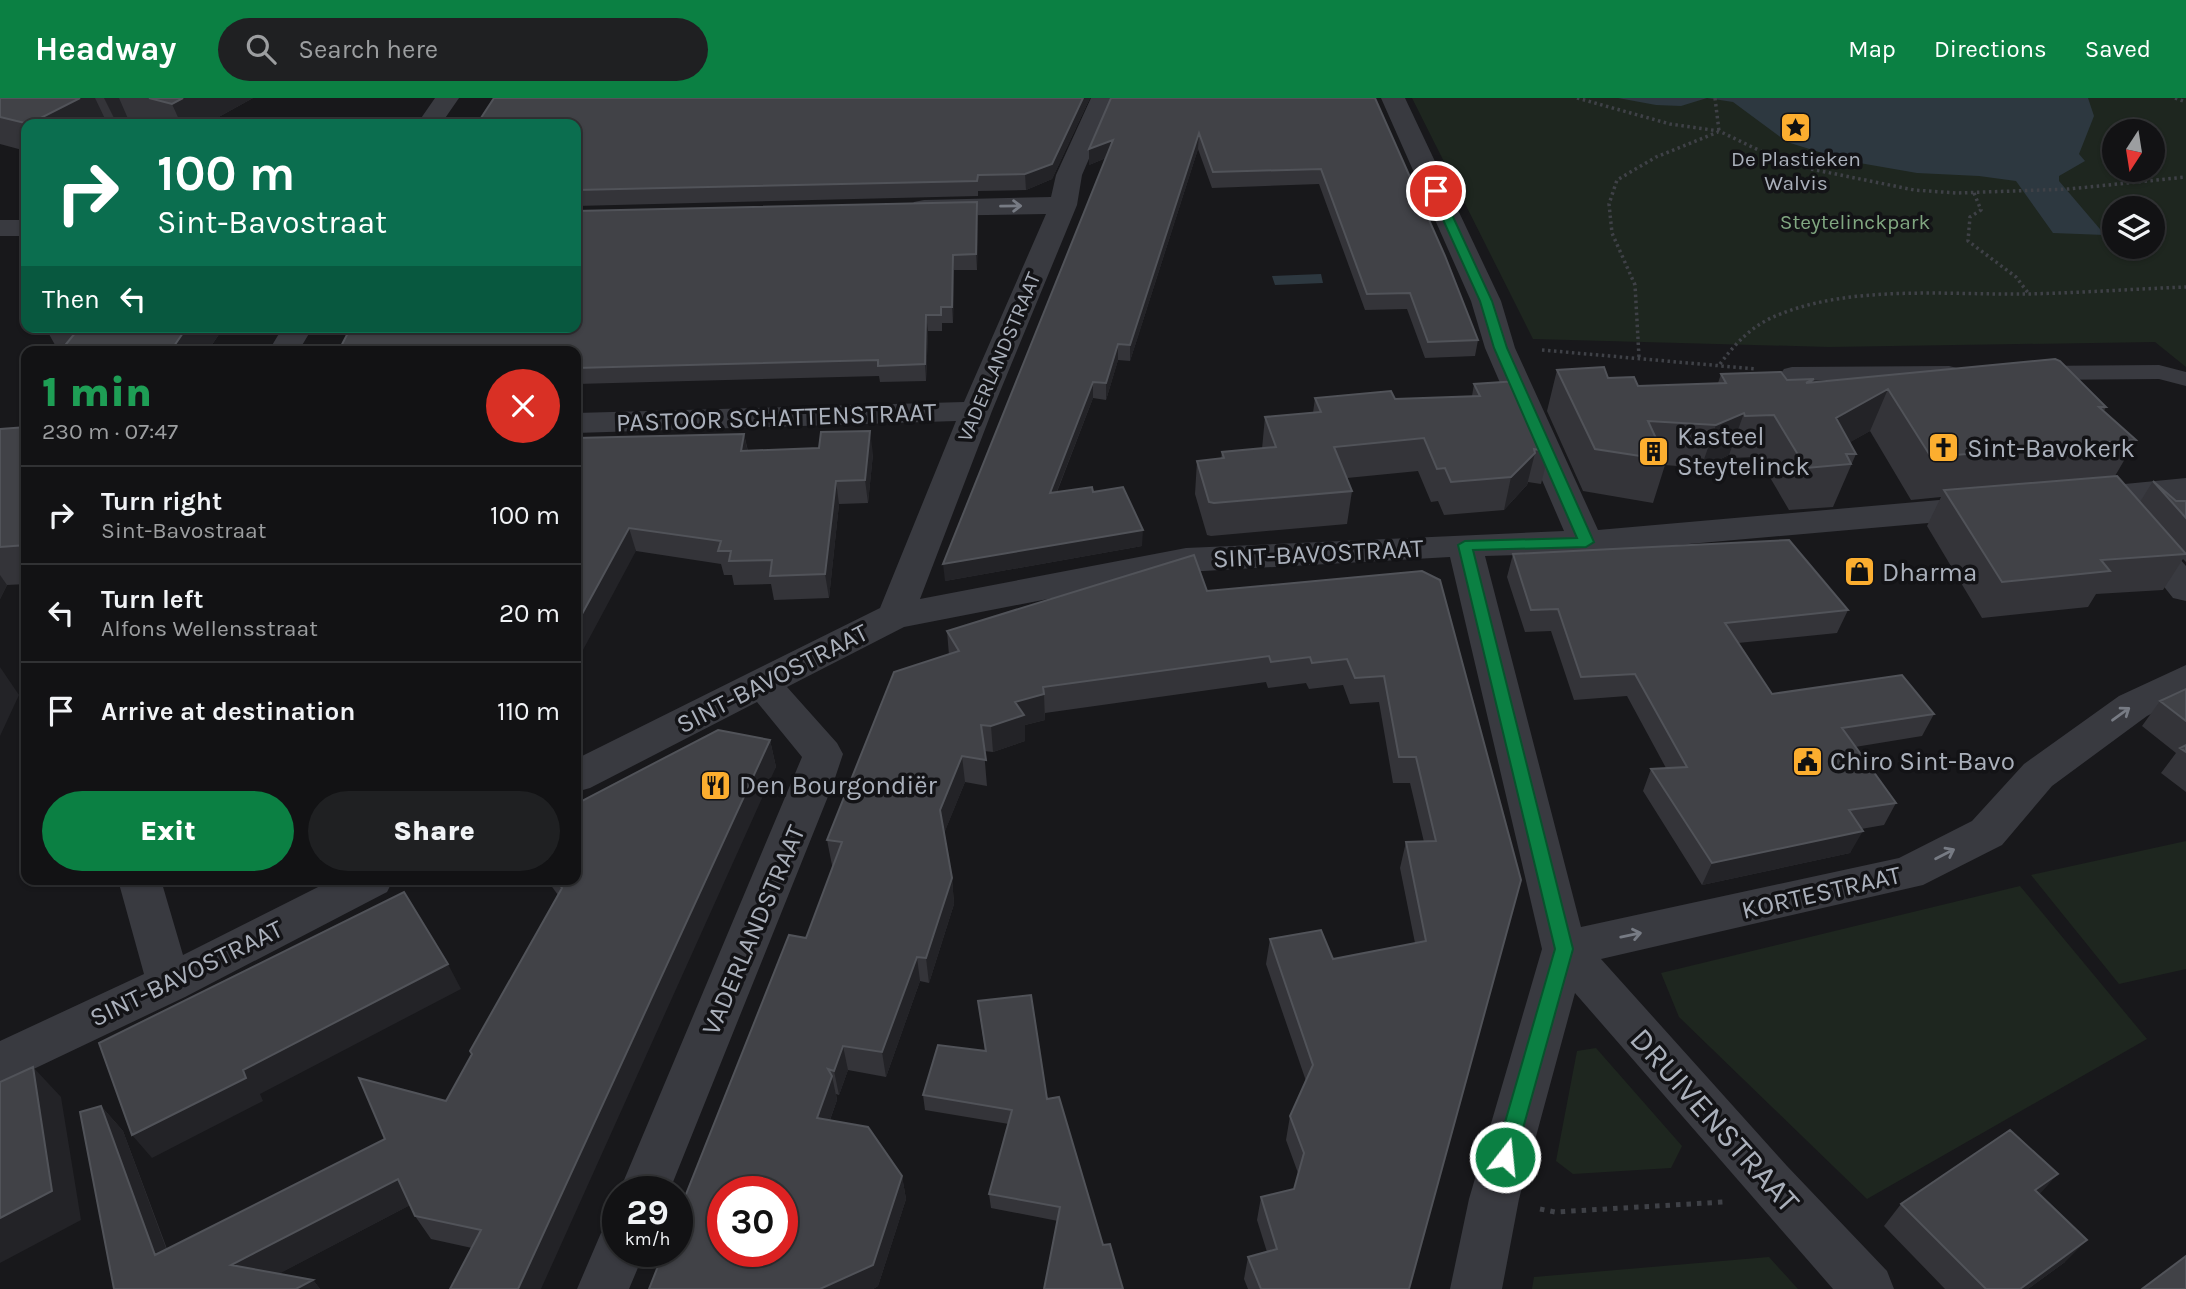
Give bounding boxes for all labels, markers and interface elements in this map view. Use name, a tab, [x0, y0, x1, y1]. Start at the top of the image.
search box	[218, 18, 708, 81]
text: Headway	[35, 30, 176, 68]
icon: search	[242, 30, 280, 68]
text: Search here	[298, 34, 438, 65]
text: Map	[1848, 35, 1896, 63]
text: Directions	[1934, 35, 2047, 63]
text: Saved	[2085, 35, 2151, 63]
place icon: De Plastieken Walvis	[1779, 110, 1813, 144]
north arrow	[2102, 119, 2165, 182]
map controls	[2102, 119, 2165, 259]
text: 100 m	[157, 145, 295, 202]
icon: right	[42, 147, 133, 238]
place label: De Plastieken Walvis	[1731, 147, 1861, 195]
pin	[1406, 161, 1466, 221]
icon: arrive	[1417, 172, 1455, 210]
button: layers	[2102, 196, 2165, 259]
one-way arrow	[1000, 200, 1023, 213]
text: Sint-Bavostraat	[157, 204, 387, 241]
park label: Steytelinckpark	[1780, 210, 1930, 234]
street label: VADERLANDSTRAAT	[952, 268, 1046, 445]
icon: left	[114, 280, 152, 318]
text: Then	[42, 284, 100, 315]
text: 1 min	[42, 367, 152, 417]
button: close	[486, 369, 560, 443]
street label: PASTOOR SCHATTENSTRAAT	[615, 396, 937, 439]
text: 230 m · 07:47	[42, 418, 178, 445]
place label: Kasteel Steytelinck	[1677, 421, 1810, 482]
church icon: Sint-Bavokerk	[1927, 431, 1961, 465]
place label: Sint-Bavokerk	[1967, 433, 2135, 464]
building icon: Kasteel Steytelinck	[1637, 434, 1671, 468]
text: Turn right	[101, 486, 222, 517]
icon: right	[42, 496, 80, 534]
text: 100 m	[490, 500, 560, 531]
text: Sint-Bavostraat	[101, 517, 266, 544]
street label: SINT-BAVOSTRAAT	[1212, 533, 1424, 574]
shop icon: Dharma	[1842, 555, 1876, 589]
place label: Dharma	[1882, 557, 1977, 588]
text: Turn left	[101, 584, 203, 615]
icon: left	[42, 594, 80, 632]
text: 20 m	[499, 598, 560, 629]
text: Alfons Wellensstraat	[101, 615, 318, 642]
street label: SINT-BAVOSTRAAT	[671, 617, 873, 740]
icon: arrive	[42, 692, 80, 730]
text: Arrive at destination	[101, 696, 355, 727]
text: 110 m	[497, 696, 560, 727]
one-way arrow	[2112, 707, 2131, 722]
public building icon: Chiro Sint-Bavo	[1790, 744, 1824, 778]
place label: Chiro Sint-Bavo	[1830, 746, 2015, 777]
restaurant icon: Den Bourgondiër	[699, 768, 733, 802]
place label: Den Bourgondiër	[739, 770, 938, 801]
button: Exit	[42, 791, 294, 871]
button: Share	[308, 791, 560, 871]
street label: VADERLANDSTRAAT	[695, 821, 812, 1040]
one-way arrow	[1934, 847, 1955, 861]
street label: KORTESTRAAT	[1738, 859, 1904, 926]
street label: SINT-BAVOSTRAAT	[85, 913, 288, 1034]
one-way arrow	[1619, 927, 1642, 941]
street label: DRUIVENSTRAAT	[1622, 1021, 1807, 1220]
position arrow	[1468, 1120, 1542, 1194]
speed limit sign: 30	[707, 1176, 798, 1267]
text: 29	[626, 1192, 669, 1233]
text: km/h	[625, 1228, 670, 1250]

